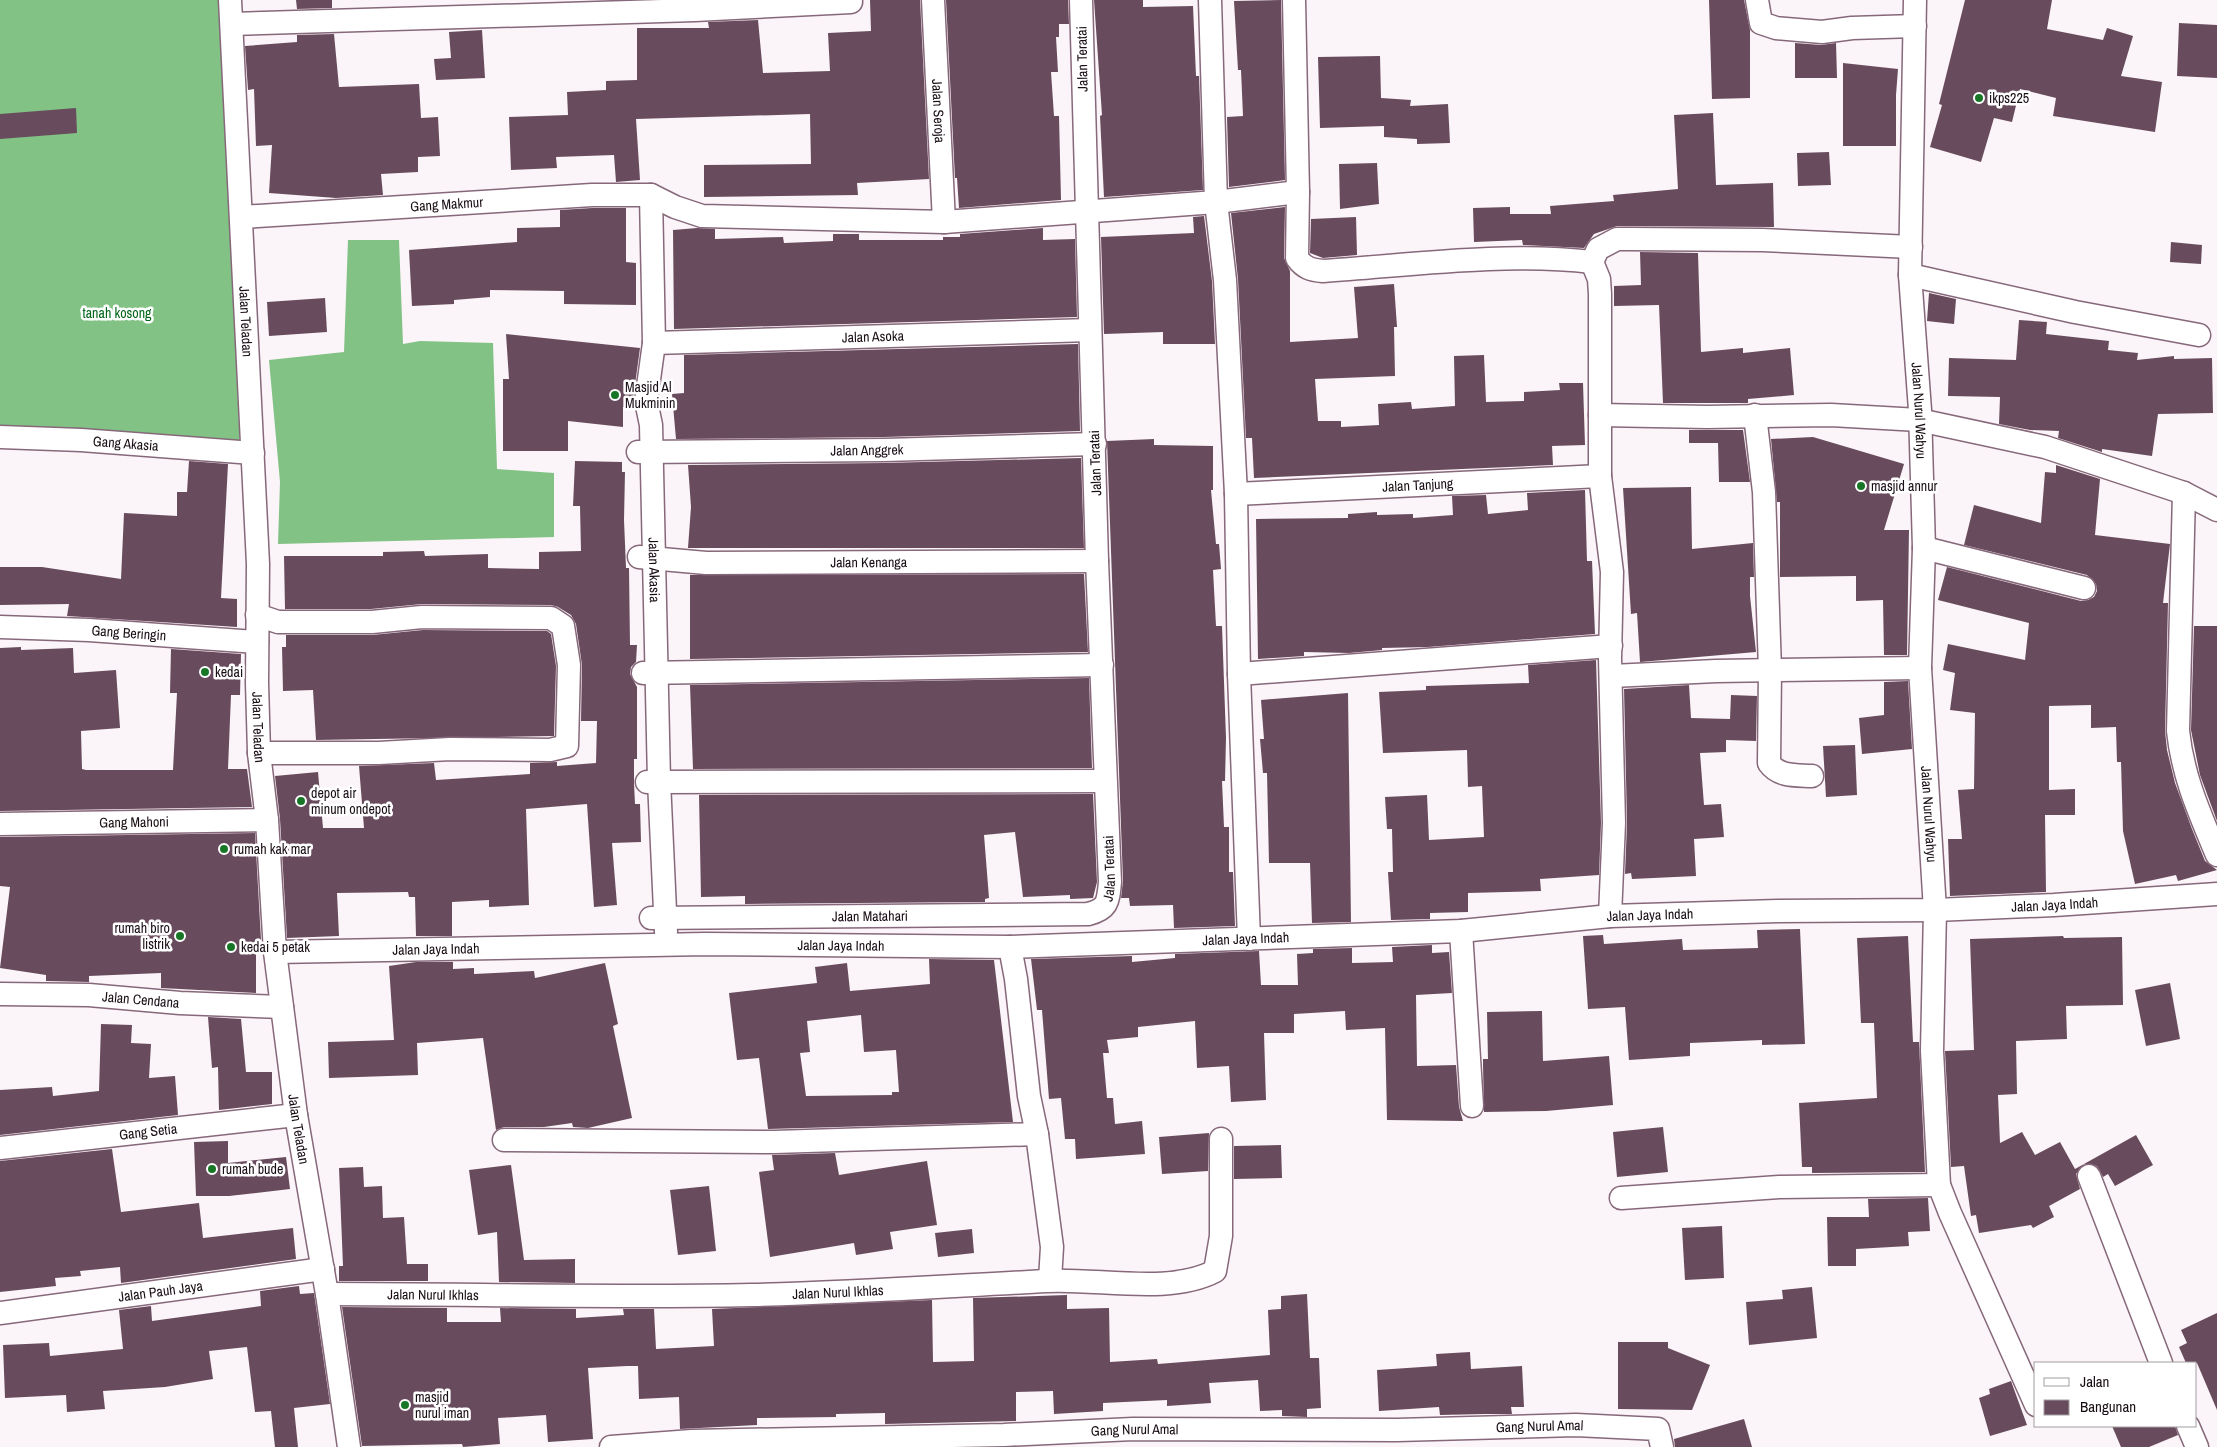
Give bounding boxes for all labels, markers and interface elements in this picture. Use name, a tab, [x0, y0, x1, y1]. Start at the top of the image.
street label: Jalan Teratai	[1072, 26, 1092, 92]
street label: Jalan Seroja	[928, 78, 949, 144]
place label: ikps225	[1989, 89, 2029, 107]
marker: ikps225	[1973, 92, 1985, 104]
street label: Gang Makmur	[410, 193, 484, 215]
street label: Jalan Teladan	[235, 286, 257, 357]
park label: tanah kosong	[83, 304, 152, 322]
street label: Jalan Asoka	[842, 327, 905, 346]
street label: Jalan Nurul Wahyu	[1907, 362, 1930, 459]
place label: Masjid Al Mukminin	[625, 378, 675, 412]
marker: Masjid Al Mukminin	[609, 389, 621, 401]
street label: Jalan Teratai	[1085, 430, 1105, 496]
street label: Gang Akasia	[92, 432, 160, 455]
street label: Jalan Anggrek	[830, 440, 904, 459]
street label: Jalan Tanjung	[1382, 474, 1454, 496]
place label: masjid annur	[1871, 477, 1938, 495]
marker: masjid annur	[1855, 480, 1867, 492]
street label: Jalan Akasia	[645, 537, 664, 603]
street label: Jalan Kenanga	[830, 553, 908, 571]
street label: Gang Beringin	[91, 621, 167, 644]
place label: kedai	[215, 663, 243, 681]
marker: kedai	[199, 666, 211, 678]
street label: Jalan Teladan	[248, 692, 269, 764]
street label: Jalan Nurul Wahyu	[1917, 765, 1941, 863]
place label: depot air minum ondepot	[311, 784, 391, 818]
marker: depot air minum ondepot	[295, 795, 307, 807]
street label: Gang Mahoni	[99, 812, 169, 832]
street label: Jalan Teratai	[1098, 835, 1119, 903]
place label: rumah kak mar	[234, 840, 311, 858]
marker: rumah kak mar	[218, 843, 230, 855]
street label: Jalan Jaya Indah	[2011, 893, 2099, 916]
street label: Jalan Jaya Indah	[1606, 905, 1694, 925]
street label: Jalan Matahari	[832, 907, 908, 925]
place label: rumah biro listrik	[114, 919, 170, 953]
street label: Jalan Jaya Indah	[1202, 928, 1290, 949]
marker: rumah biro listrik	[174, 930, 186, 942]
street label: Jalan Jaya Indah	[797, 936, 884, 955]
place label: kedai 5 petak	[241, 938, 310, 956]
street label: Jalan Jaya Indah	[392, 939, 480, 959]
marker: kedai 5 petak	[225, 941, 237, 953]
street label: Jalan Cendana	[101, 987, 181, 1012]
street label: Jalan Teladan	[284, 1093, 313, 1165]
street label: Gang Setia	[118, 1119, 179, 1144]
place label: rumah bude	[222, 1160, 283, 1178]
marker: rumah bude	[206, 1163, 218, 1175]
street label: Jalan Pauh Jaya	[117, 1276, 204, 1306]
street label: Jalan Nurul Ikhlas	[792, 1281, 884, 1303]
street label: Jalan Nurul Ikhlas	[387, 1285, 479, 1304]
legend	[2034, 1362, 2197, 1427]
text: Jalan	[2080, 1371, 2109, 1392]
place label: masjid nurul iman	[415, 1388, 469, 1422]
text: Bangunan	[2080, 1396, 2136, 1417]
marker: masjid nurul iman	[399, 1399, 411, 1411]
street label: Gang Nurul Amal	[1496, 1416, 1584, 1436]
street label: Gang Nurul Amal	[1090, 1420, 1178, 1440]

